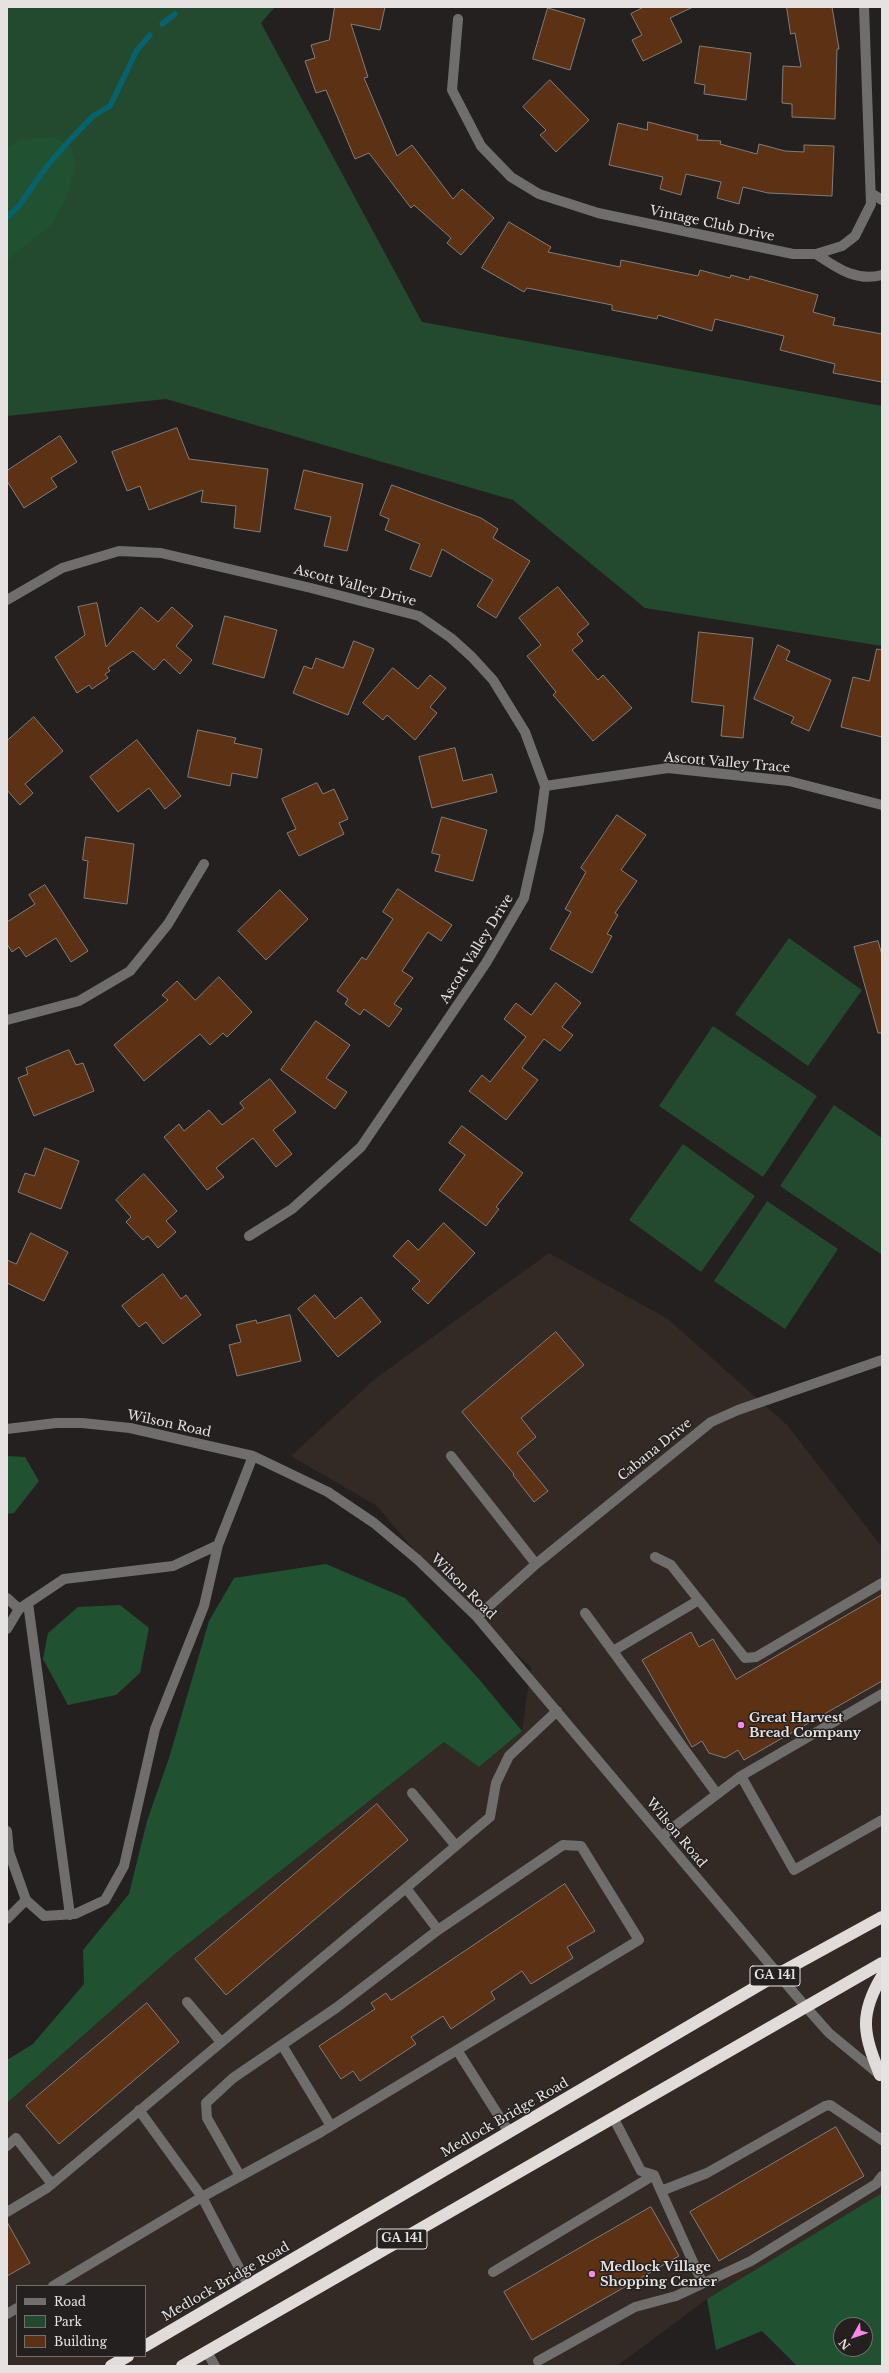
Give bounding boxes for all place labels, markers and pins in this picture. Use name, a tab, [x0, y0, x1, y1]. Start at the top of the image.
place label: Great Harvest Bread Company	[749, 1710, 861, 1741]
marker: Great Harvest Bread Company	[736, 1720, 746, 1730]
place label: Medlock Village Shopping Center	[600, 2259, 717, 2290]
marker: Medlock Village Shopping Center	[587, 2269, 597, 2279]

